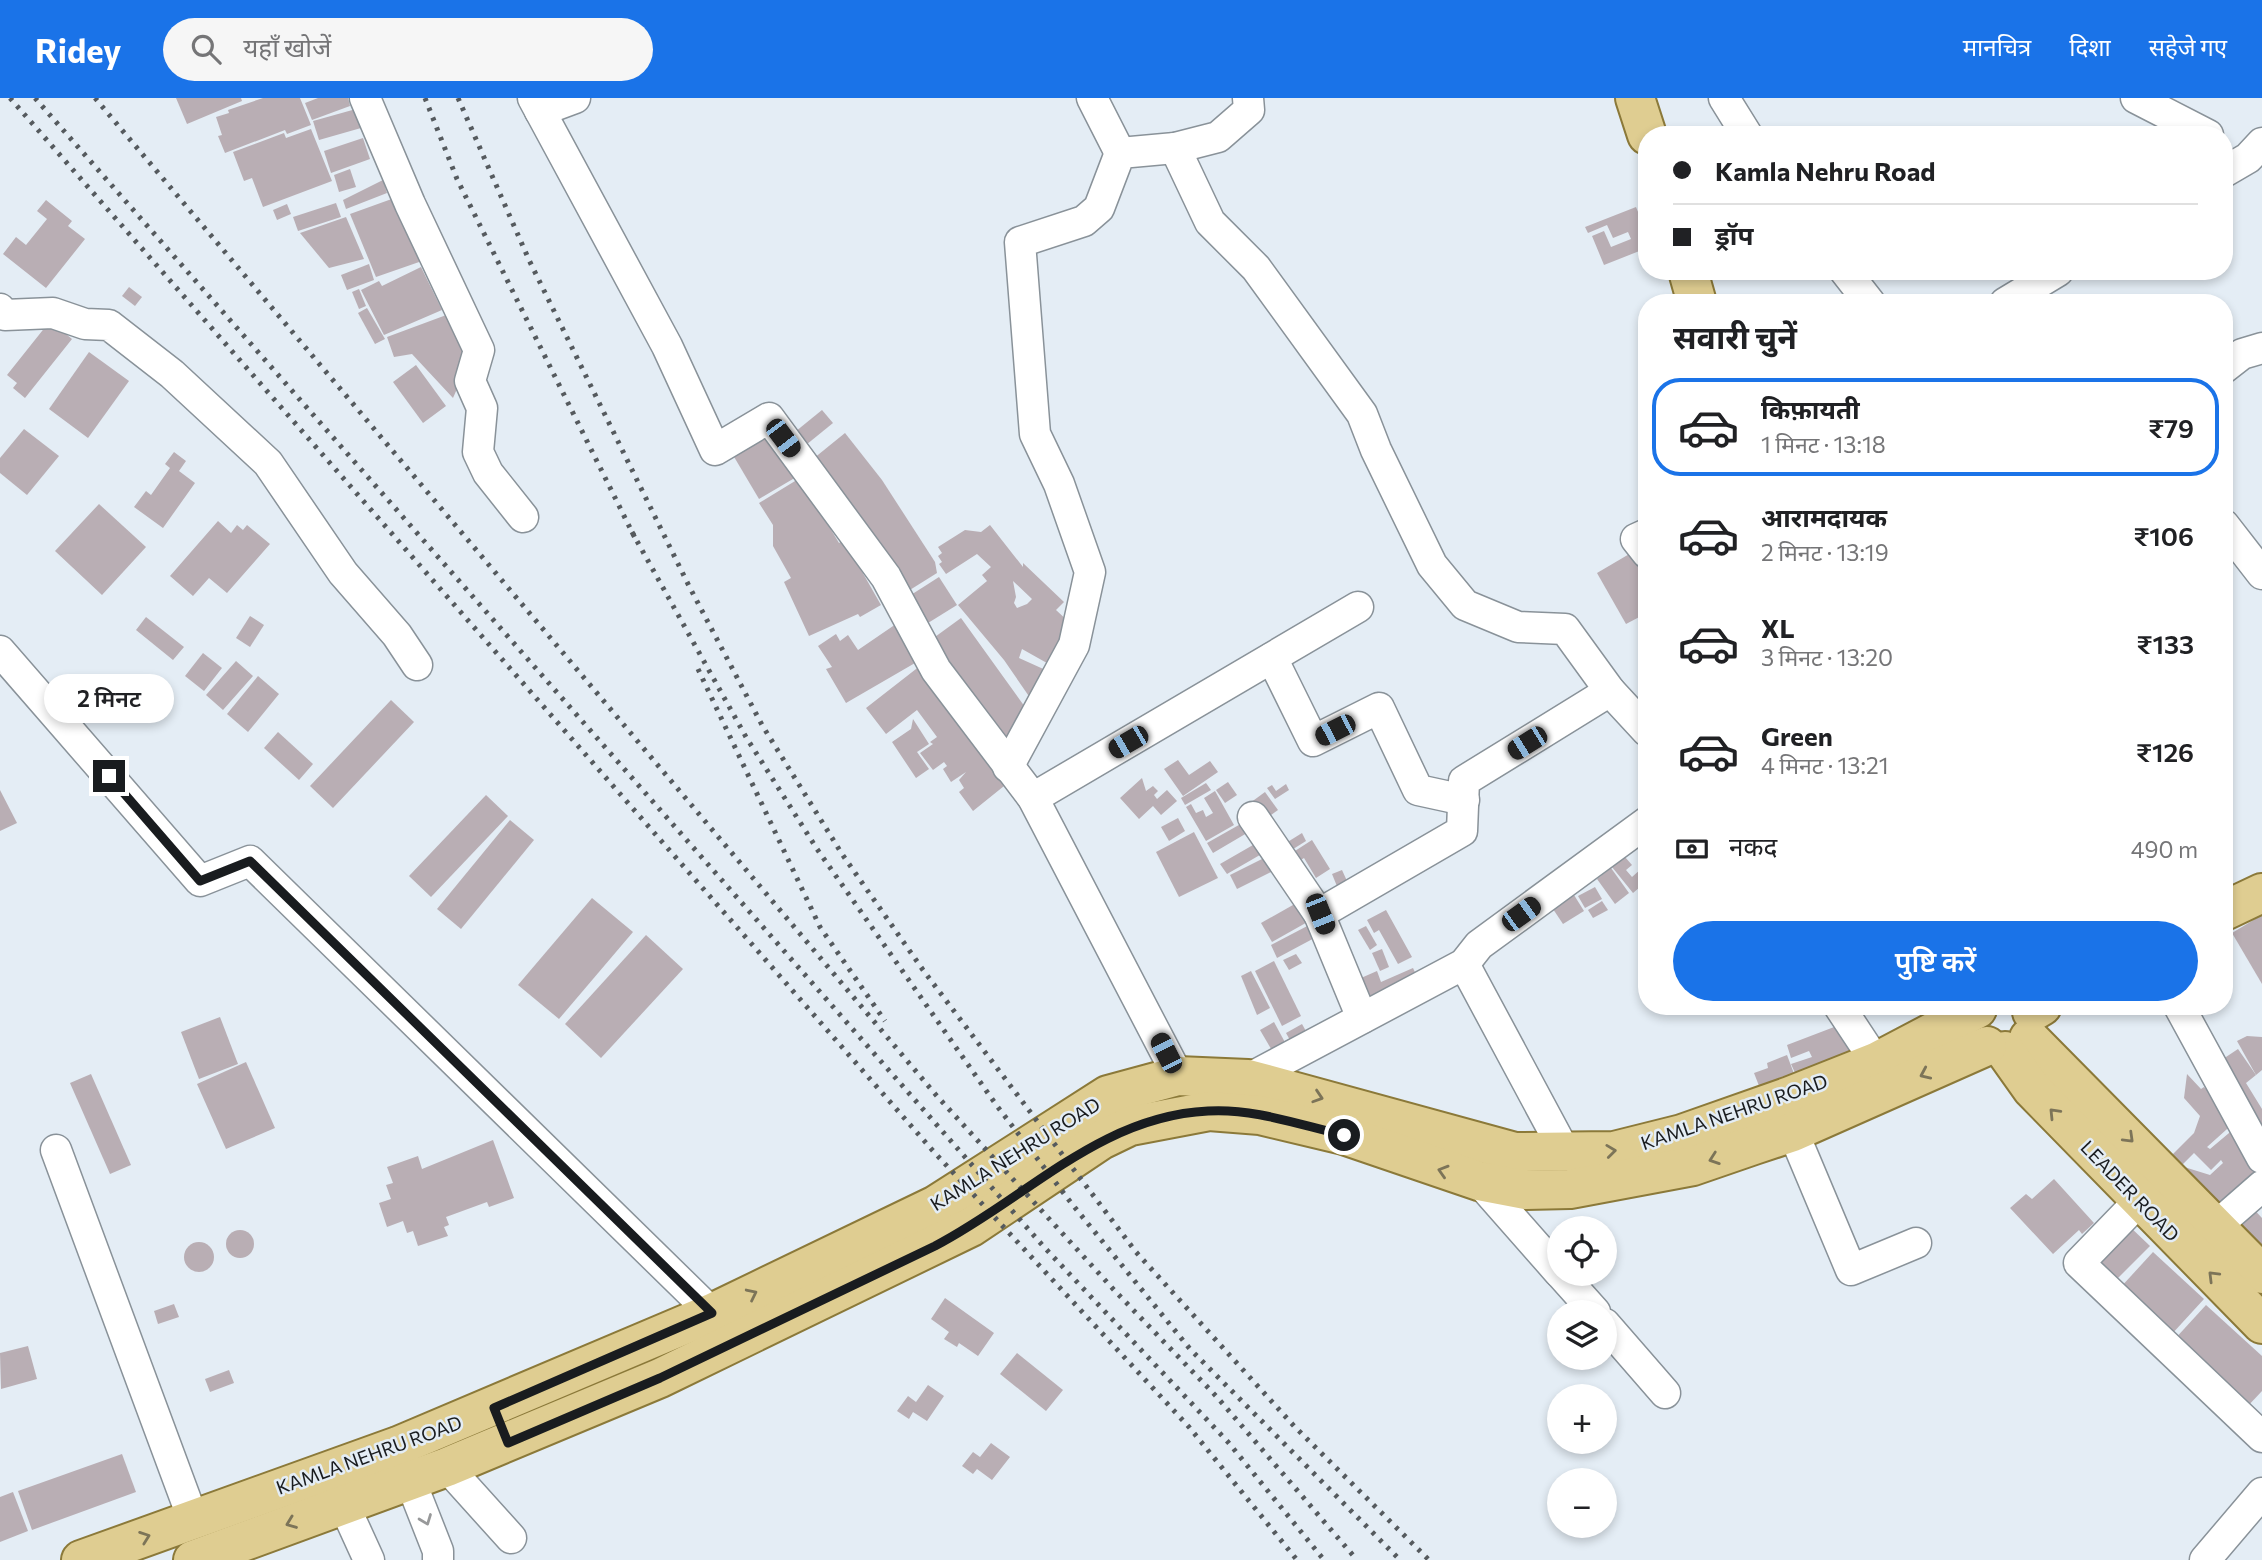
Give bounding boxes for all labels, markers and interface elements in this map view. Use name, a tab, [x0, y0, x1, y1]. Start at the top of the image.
search box	[163, 18, 653, 81]
text: Ridey	[35, 29, 121, 70]
icon: search	[187, 30, 225, 68]
text: यहाँ खोजें	[243, 31, 331, 62]
text: मानचित्र	[1963, 32, 2031, 61]
text: दिशा	[2069, 32, 2111, 61]
text: सहेजे गए	[2149, 32, 2227, 61]
text: Kamla Nehru Road	[1715, 155, 1936, 186]
text: ड्रॉप	[1715, 219, 1753, 250]
text: सवारी चुनें	[1673, 316, 1797, 356]
text: किफ़ायती	[1761, 393, 1860, 424]
icon: car	[1677, 396, 1740, 459]
text: ₹79	[2148, 412, 2194, 443]
car	[762, 415, 805, 461]
text: 1 मिनट · 13:18	[1761, 430, 1886, 458]
text: आरामदायक	[1761, 501, 1887, 532]
icon: car	[1677, 504, 1740, 567]
text: ₹106	[2133, 520, 2194, 551]
text: 2 मिनट · 13:19	[1761, 538, 1889, 566]
icon: car	[1677, 612, 1740, 675]
text: XL	[1761, 612, 1795, 643]
text: ₹133	[2137, 628, 2194, 659]
text: 3 मिनट · 13:20	[1761, 643, 1893, 671]
callout: 2 मिनट	[44, 674, 174, 724]
text: 2 मिनट	[77, 684, 141, 712]
car	[1312, 711, 1359, 749]
icon: car	[1677, 720, 1740, 783]
text: Green	[1761, 720, 1833, 751]
car	[1105, 722, 1152, 762]
car	[1504, 723, 1551, 763]
text: ₹126	[2136, 736, 2194, 767]
text: 4 मिनट · 13:21	[1761, 751, 1888, 779]
route end	[93, 760, 125, 792]
icon: cash	[1673, 830, 1711, 868]
text: नकद	[1729, 830, 1777, 861]
text: 490 m	[2131, 835, 2198, 863]
car	[1303, 891, 1338, 937]
car	[1498, 893, 1545, 935]
button: पुष्टि करें	[1673, 921, 2198, 1001]
car	[1148, 1030, 1185, 1076]
one-way arrow	[1920, 1066, 1932, 1080]
street label: KAMLA NEHRU ROAD	[1637, 1069, 1830, 1154]
one-way arrow	[1311, 1089, 1324, 1103]
street label: KAMLA NEHRU ROAD	[926, 1092, 1104, 1215]
one-way arrow	[2050, 1108, 2063, 1121]
route start	[1328, 1119, 1360, 1151]
one-way arrow	[2121, 1130, 2134, 1143]
street label: LEADER ROAD	[2076, 1135, 2184, 1246]
one-way arrow	[1605, 1143, 1617, 1158]
one-way arrow	[1708, 1151, 1721, 1165]
one-way arrow	[1437, 1164, 1449, 1179]
map controls	[1547, 1216, 1617, 1538]
button: locate	[1547, 1216, 1617, 1286]
one-way arrow	[2209, 1271, 2222, 1284]
one-way arrow	[745, 1288, 757, 1302]
button: layers	[1547, 1300, 1617, 1370]
button: +	[1547, 1384, 1617, 1454]
street label: KAMLA NEHRU ROAD	[273, 1410, 465, 1499]
button: −	[1547, 1468, 1617, 1538]
one-way arrow	[417, 1513, 431, 1525]
one-way arrow	[285, 1514, 297, 1528]
one-way arrow	[139, 1531, 151, 1545]

